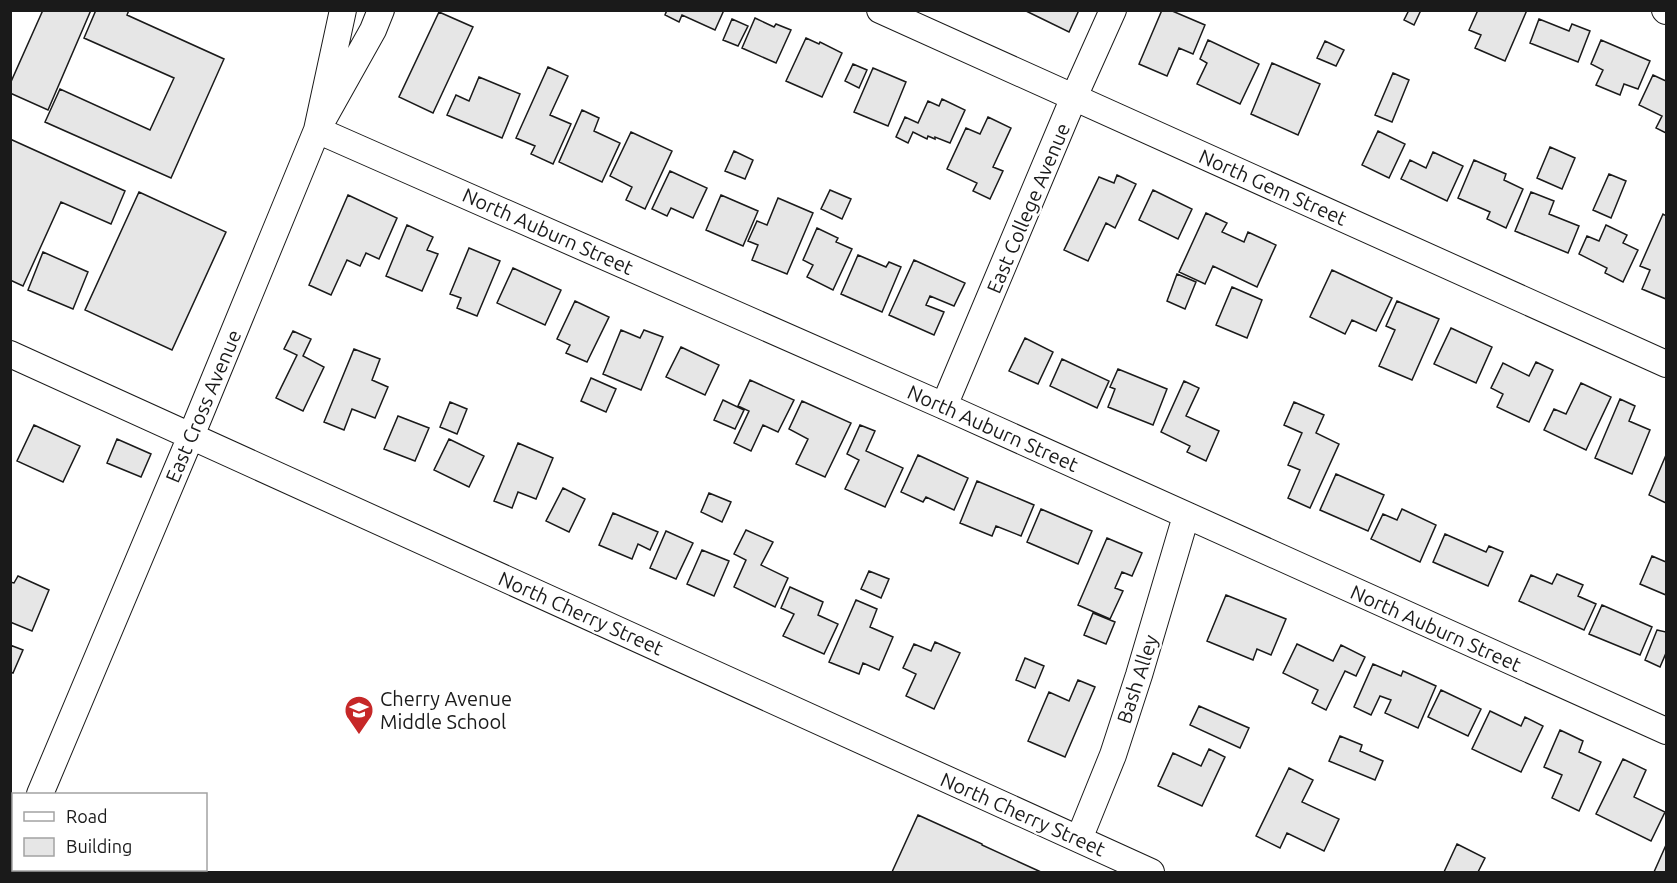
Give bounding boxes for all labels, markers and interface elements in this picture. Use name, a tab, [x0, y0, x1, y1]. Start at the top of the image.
street label: East College Avenue	[982, 119, 1074, 297]
street label: North Gem Street	[1196, 144, 1351, 230]
street label: North Auburn Street	[459, 183, 637, 279]
street label: East Cross Avenue	[160, 326, 246, 486]
street label: North Auburn Street	[904, 380, 1082, 476]
street label: North Cherry Street	[495, 566, 667, 660]
street label: North Auburn Street	[1347, 580, 1525, 676]
street label: Bash Alley	[1112, 631, 1162, 726]
place label: Cherry Avenue Middle School	[380, 687, 512, 733]
school or university icon: Cherry Avenue Middle School	[343, 694, 375, 736]
street label: North Cherry Street	[937, 767, 1109, 861]
legend	[12, 793, 207, 871]
text: Road	[66, 806, 108, 826]
text: Building	[66, 836, 132, 856]

